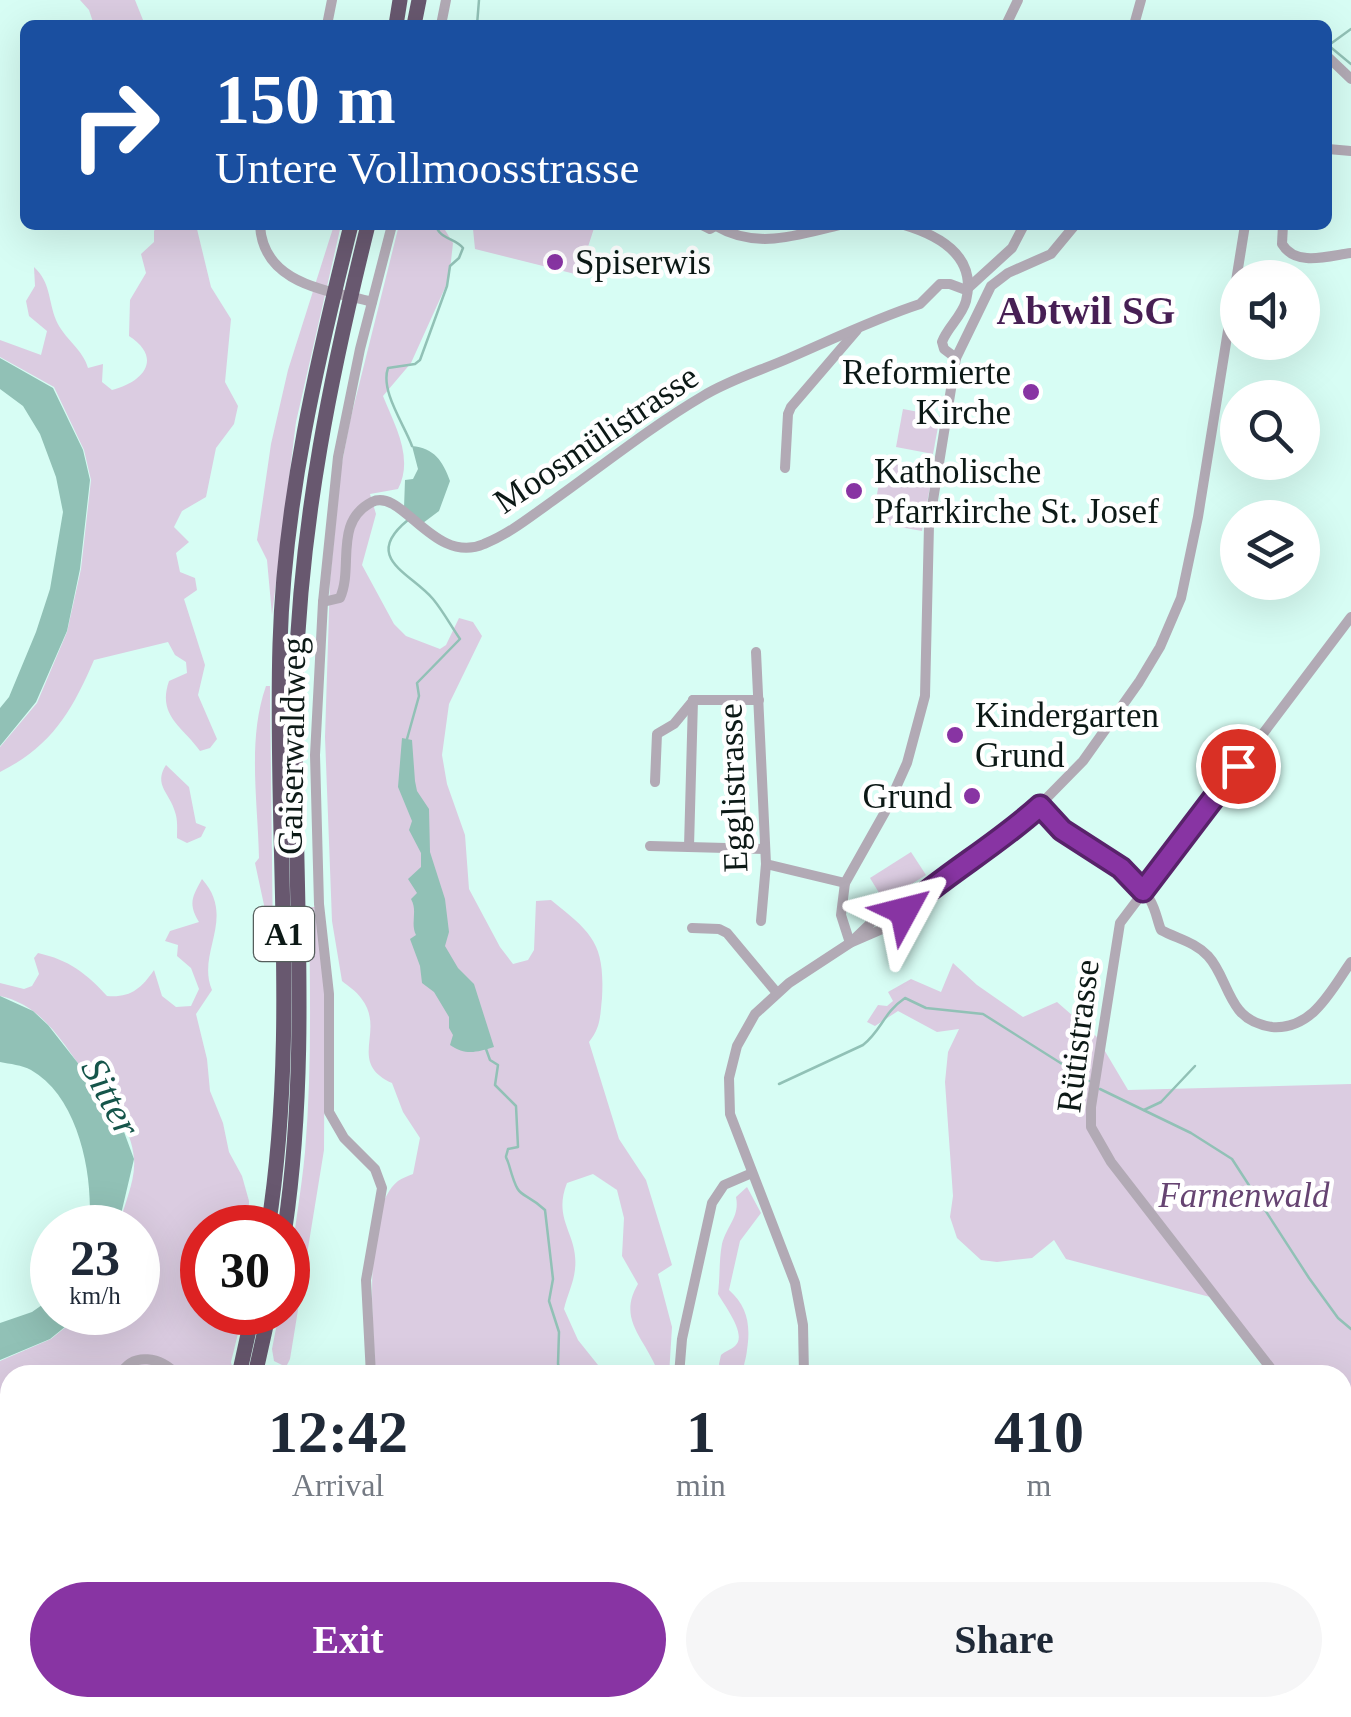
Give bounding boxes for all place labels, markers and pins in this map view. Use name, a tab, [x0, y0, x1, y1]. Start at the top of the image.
place label: Spiserwis	[575, 243, 711, 282]
marker: Spiserwis	[544, 251, 566, 273]
place label: Reformierte Kirche	[842, 353, 1011, 432]
marker: Reformierte Kirche	[1020, 381, 1042, 403]
place label: Katholische Pfarrkirche St. Josef	[874, 452, 1159, 531]
marker: Katholische Pfarrkirche St. Josef	[843, 480, 865, 502]
place label: Kindergarten Grund	[975, 696, 1159, 775]
marker: Kindergarten Grund	[944, 724, 966, 746]
pin	[1196, 724, 1281, 809]
place label: Grund	[863, 777, 952, 816]
marker: Grund	[961, 785, 983, 807]

